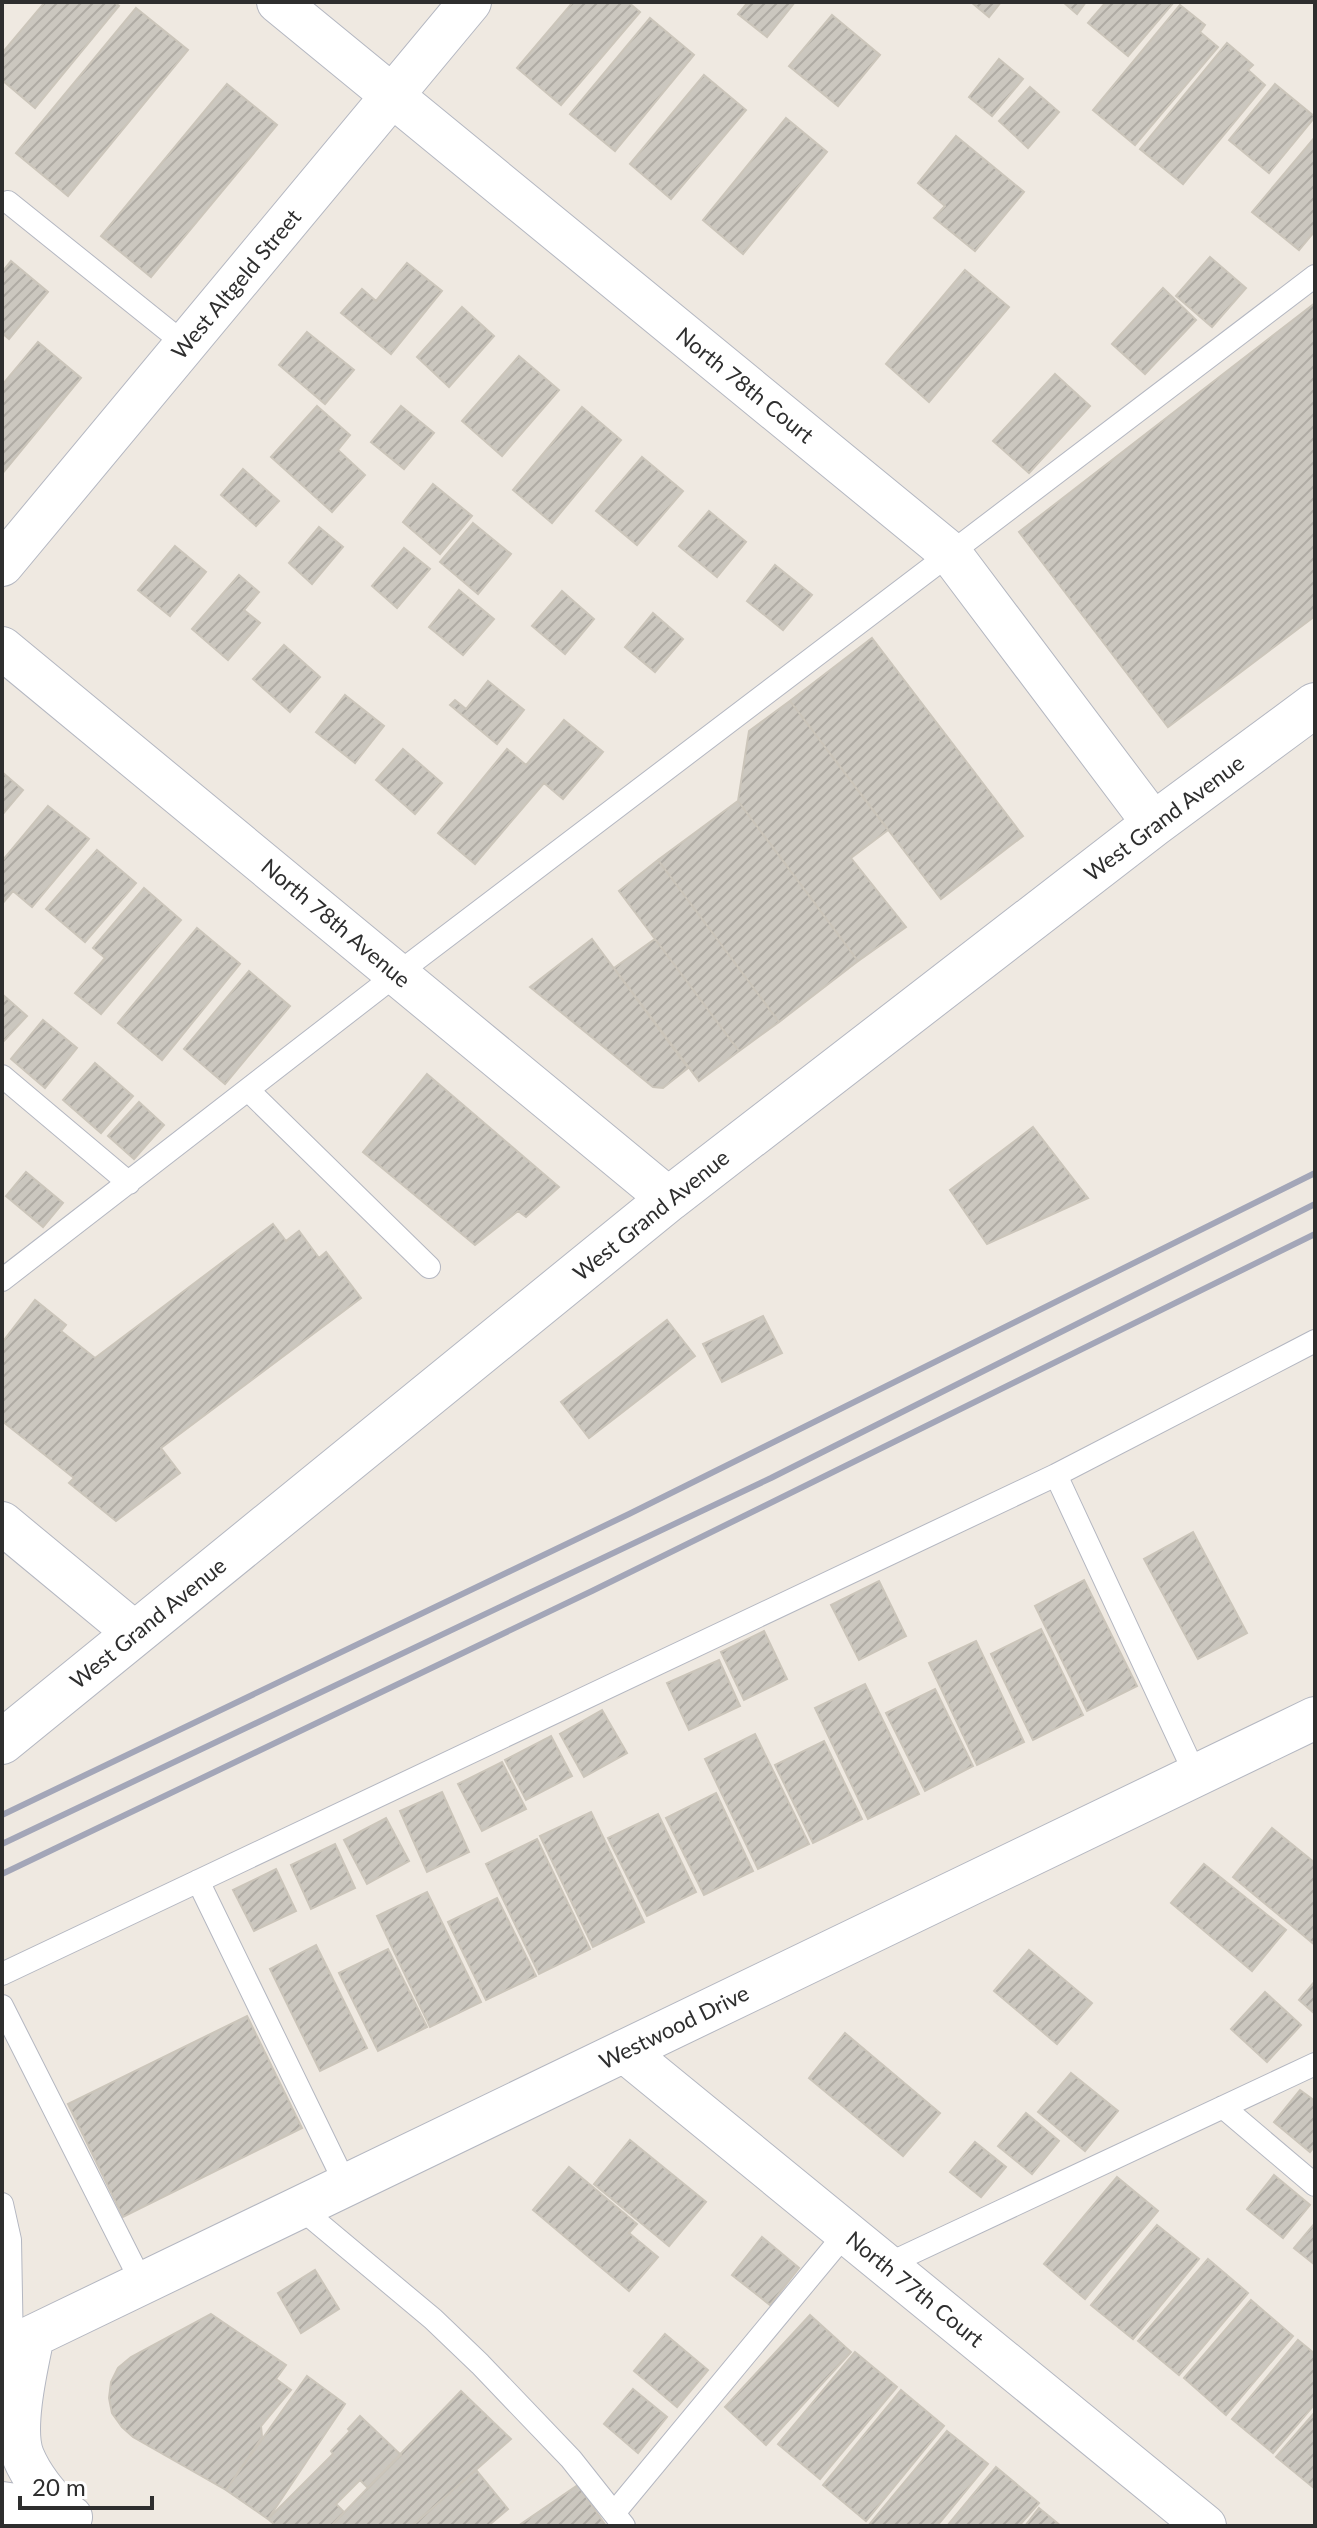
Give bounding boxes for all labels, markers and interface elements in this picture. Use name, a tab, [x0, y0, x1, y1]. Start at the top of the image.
street label: West Altgeld Street	[165, 203, 306, 364]
street label: North 78th Court	[671, 321, 820, 448]
street label: West Grand Avenue	[1078, 749, 1249, 887]
street label: North 78th Avenue	[256, 852, 416, 993]
street label: West Grand Avenue	[567, 1143, 734, 1286]
street label: West Grand Avenue	[64, 1551, 231, 1694]
street label: Westwood Drive	[595, 1979, 753, 2074]
street label: North 77th Court	[841, 2225, 990, 2352]
scale bar	[20, 2460, 152, 2510]
text: 20 m	[32, 2472, 86, 2501]

